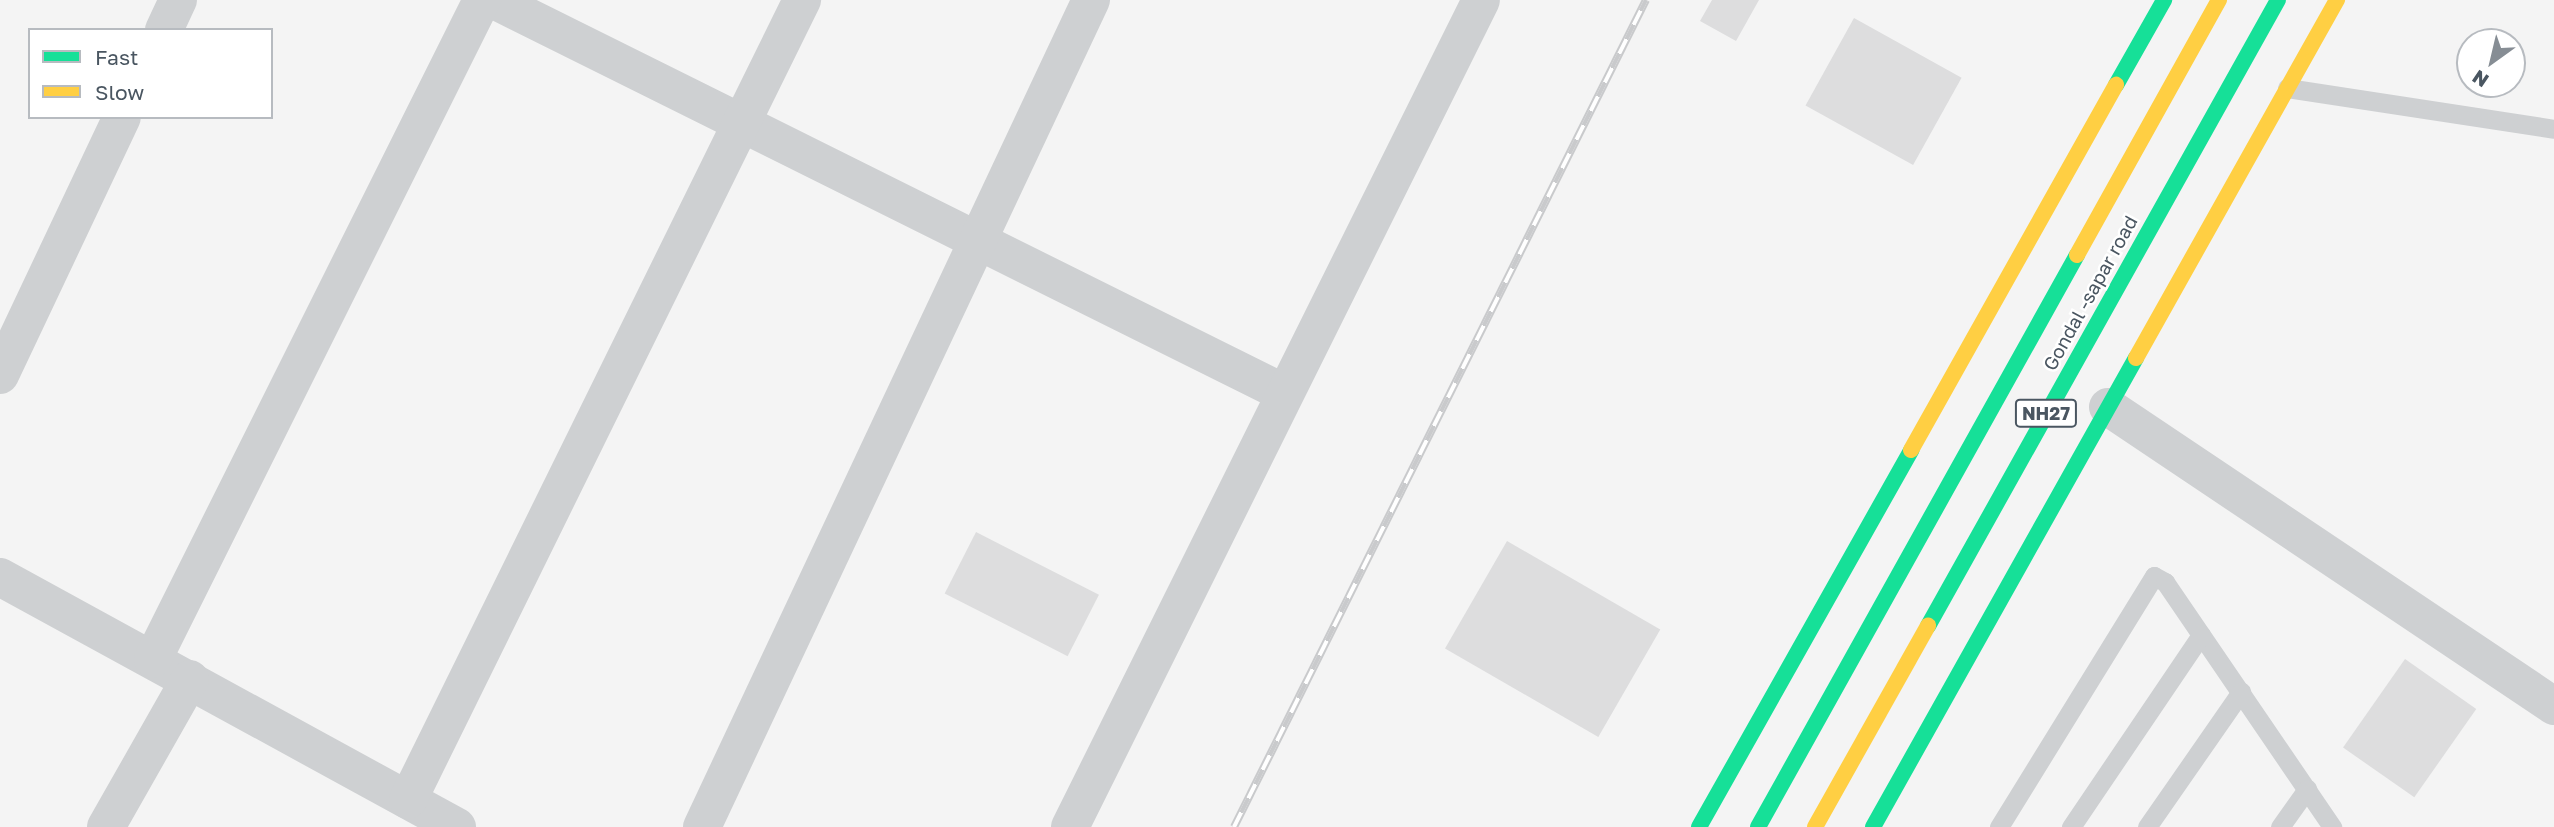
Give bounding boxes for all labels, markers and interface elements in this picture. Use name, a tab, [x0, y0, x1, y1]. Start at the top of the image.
legend	[28, 28, 273, 119]
north arrow	[2456, 28, 2526, 98]
text: Fast	[95, 44, 138, 70]
text: N	[2468, 66, 2493, 93]
text: Slow	[95, 79, 144, 105]
street label: Gondal -sapar road	[2038, 212, 2142, 374]
road number: NH27	[2014, 398, 2078, 428]

